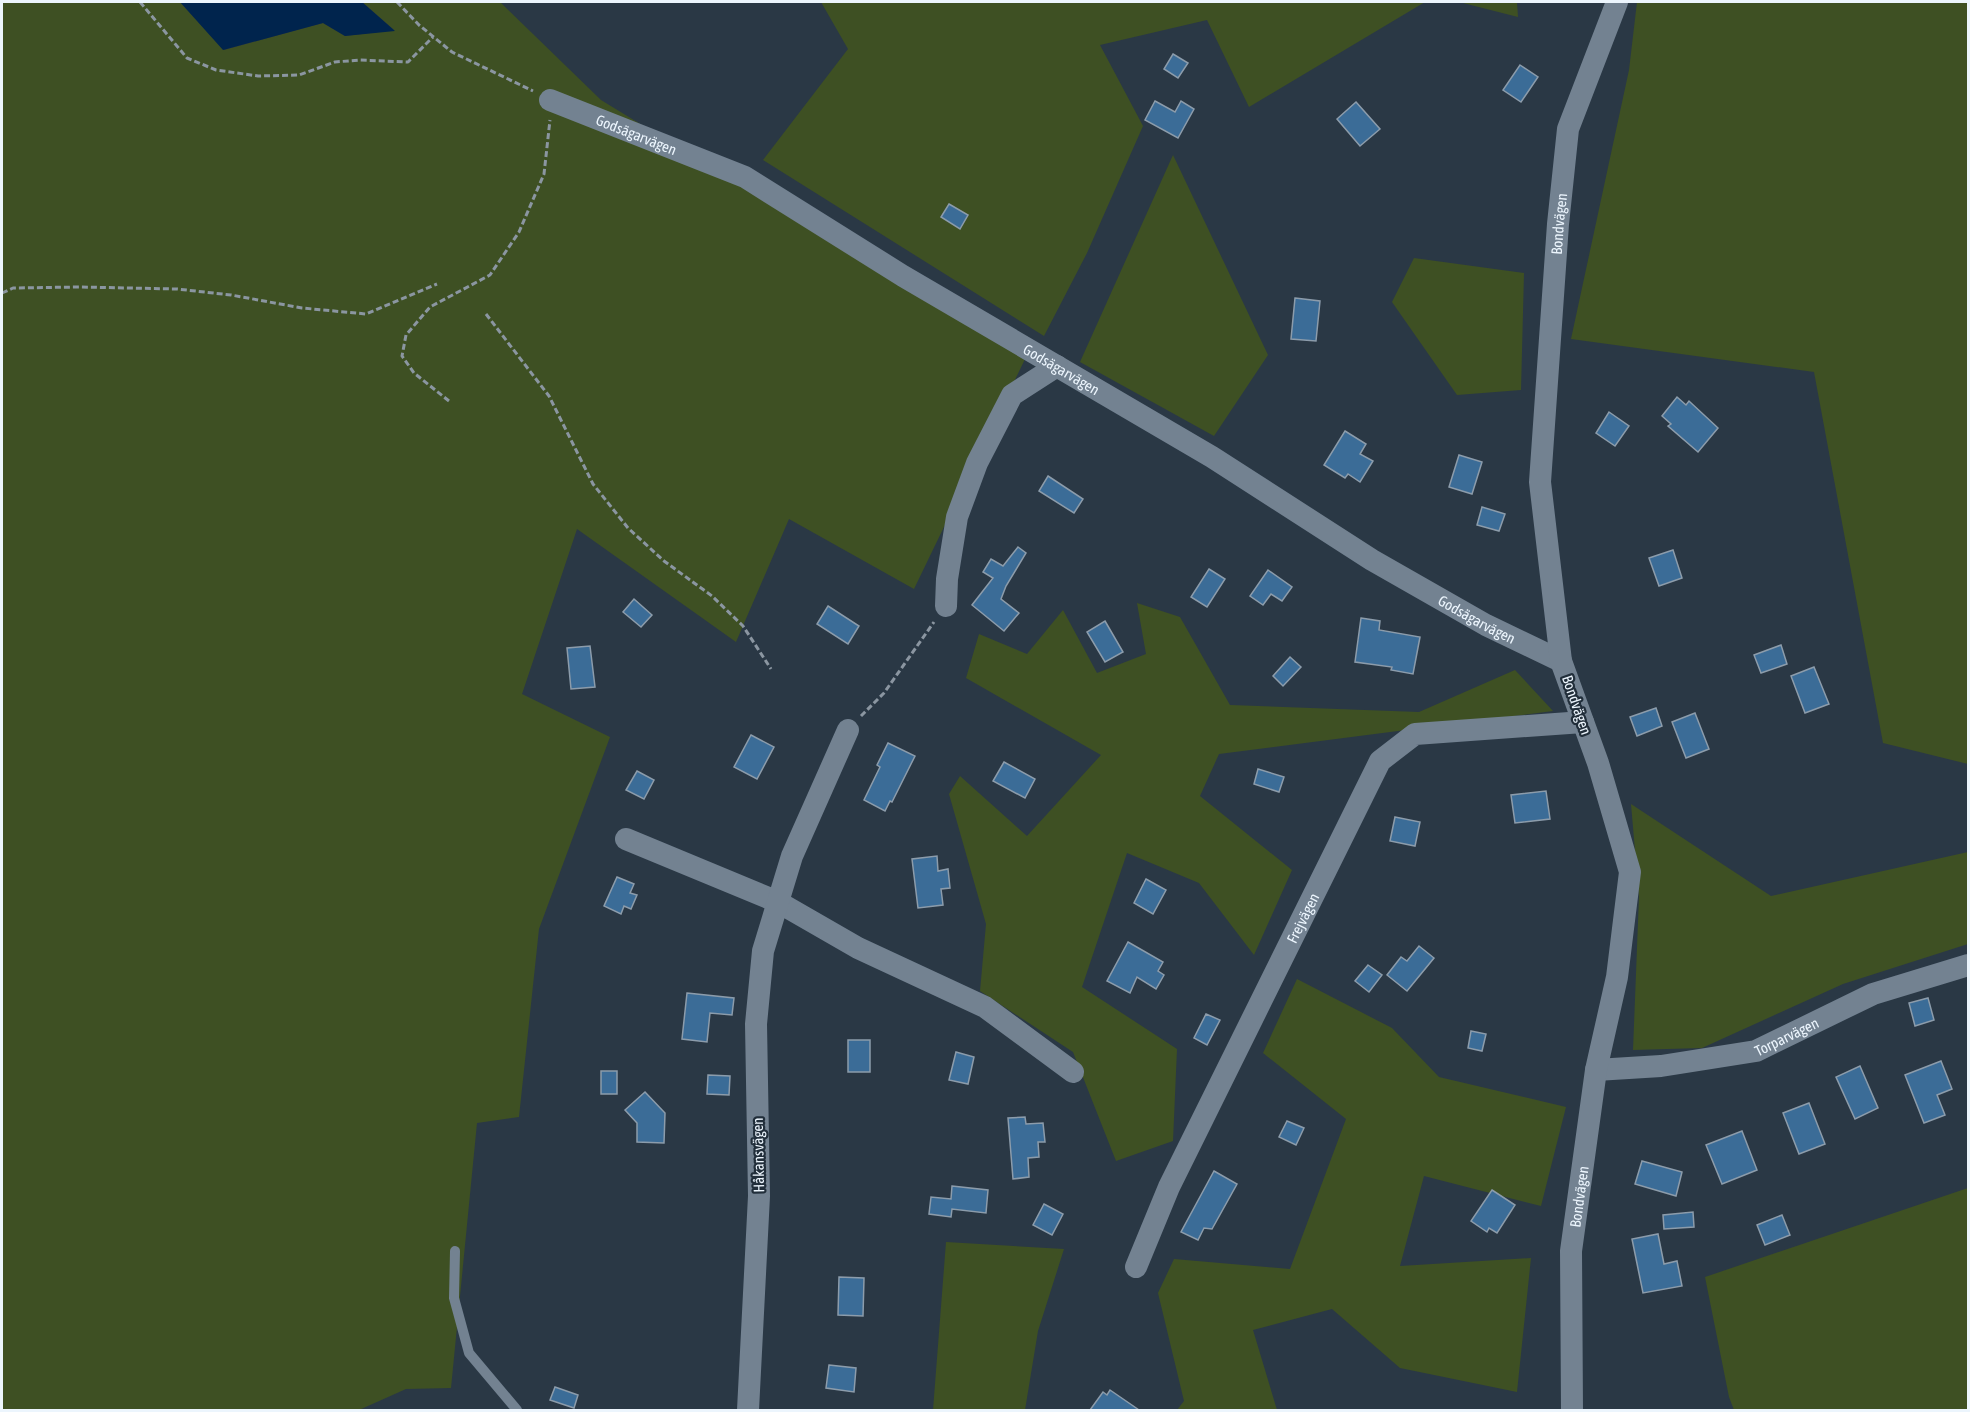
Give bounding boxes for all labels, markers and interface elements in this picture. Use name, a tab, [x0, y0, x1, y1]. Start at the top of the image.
street label: Godsägarvägen	[594, 111, 679, 158]
street label: Bondvägen	[1547, 192, 1570, 255]
street label: Godsägarvägen	[1021, 340, 1103, 398]
street label: Godsägarvägen	[1435, 591, 1518, 646]
street label: Bondvägen	[1559, 673, 1595, 737]
street label: Frejvägen	[1283, 890, 1322, 946]
street label: Torparvägen	[1752, 1013, 1821, 1059]
street label: Håkansvägen	[749, 1117, 767, 1193]
street label: Bondvägen	[1566, 1165, 1591, 1228]

